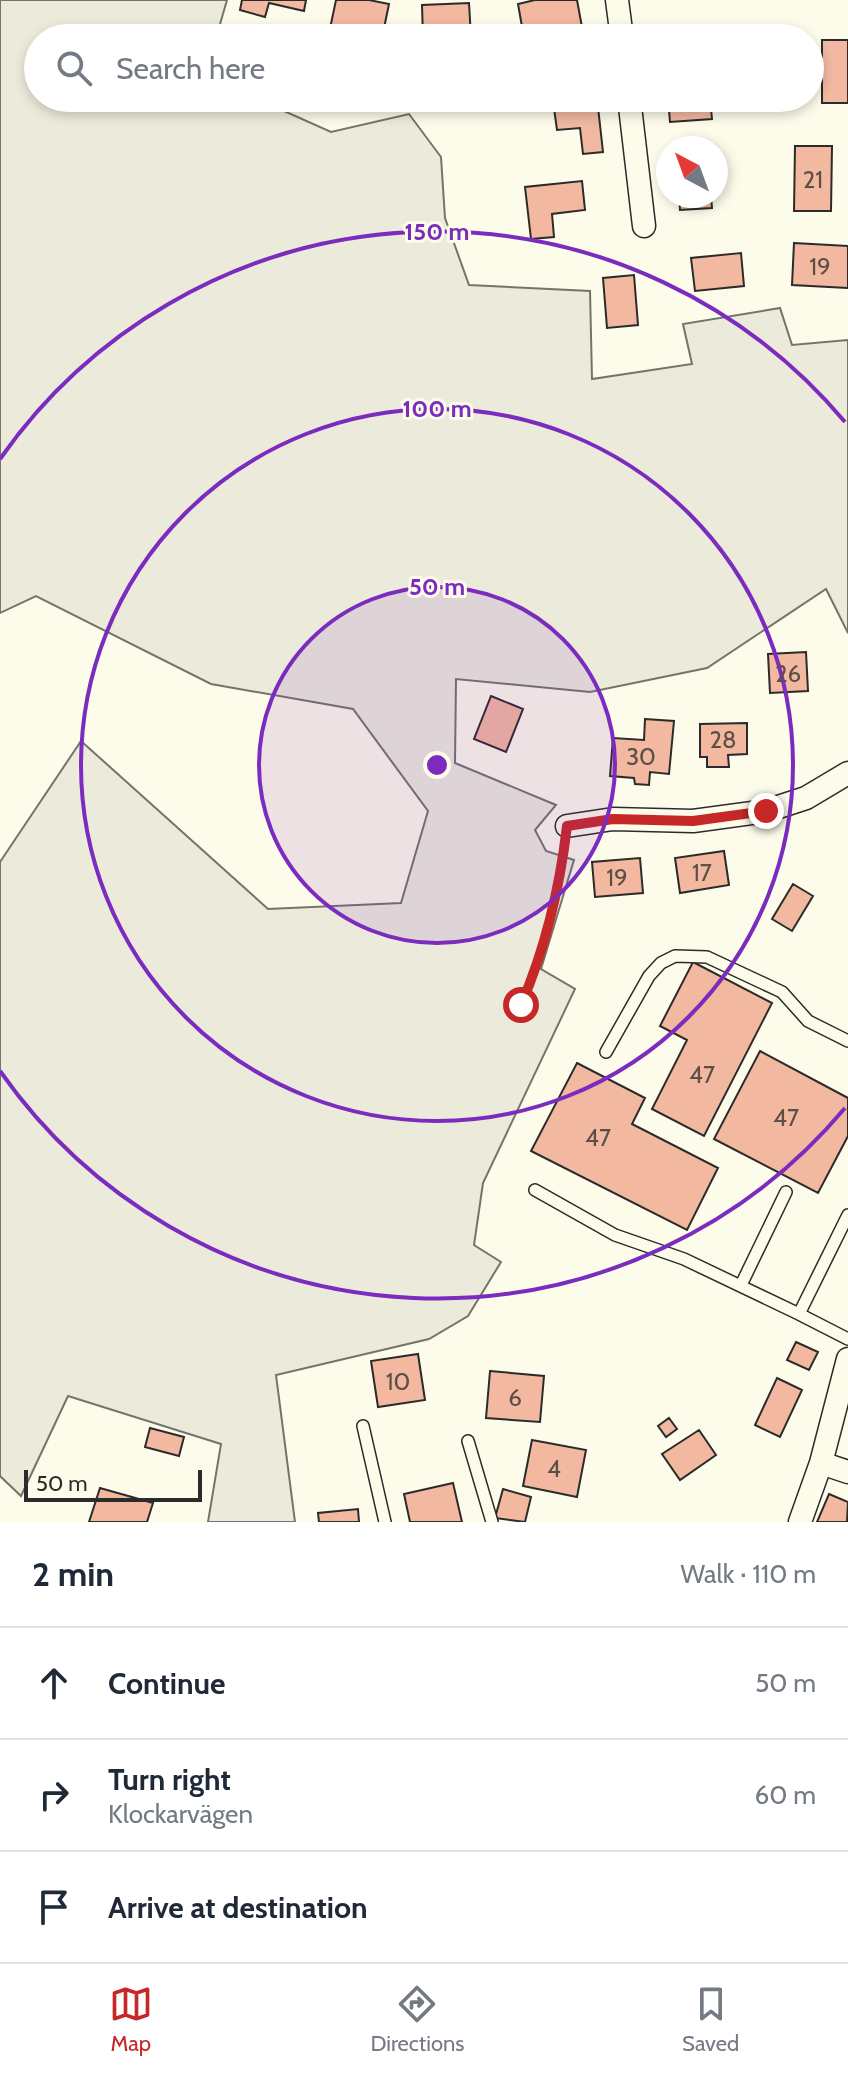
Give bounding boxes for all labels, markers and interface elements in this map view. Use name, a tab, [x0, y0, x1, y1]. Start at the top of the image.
search box	[24, 24, 824, 112]
icon: search	[52, 46, 96, 90]
text: Search here	[116, 50, 265, 87]
north arrow	[656, 136, 728, 208]
house number: 21	[803, 165, 823, 194]
text: 150 m	[405, 217, 469, 246]
house number: 19	[809, 252, 831, 281]
text: 100 m	[402, 394, 472, 423]
text: 50 m	[409, 572, 465, 601]
house number: 26	[775, 659, 801, 688]
house number: 28	[709, 725, 737, 754]
house number: 30	[626, 742, 656, 771]
centre of rings	[423, 751, 451, 779]
route end	[748, 793, 784, 829]
house number: 17	[692, 858, 712, 887]
house number: 19	[606, 863, 628, 892]
route start	[503, 987, 539, 1023]
house number: 47	[689, 1060, 715, 1089]
house number: 47	[773, 1103, 799, 1132]
house number: 47	[585, 1123, 611, 1152]
house number: 10	[386, 1367, 410, 1396]
house number: 6	[508, 1383, 522, 1412]
house number: 4	[547, 1454, 561, 1483]
scale bar	[24, 1466, 202, 1502]
text: 50 m	[36, 1470, 88, 1497]
text: 2 min	[32, 1553, 114, 1595]
text: Walk · 110 m	[681, 1558, 816, 1590]
icon: ahead	[32, 1661, 76, 1705]
text: Continue	[108, 1665, 225, 1702]
text: 50 m	[755, 1667, 816, 1699]
text: Turn right	[108, 1761, 231, 1798]
icon: right	[32, 1773, 76, 1817]
text: 60 m	[754, 1779, 816, 1811]
text: Klockarvägen	[108, 1798, 253, 1830]
icon: arrive	[32, 1885, 76, 1929]
text: Arrive at destination	[108, 1889, 368, 1926]
tab: Map	[109, 1982, 153, 2057]
tab: Directions	[370, 1982, 464, 2057]
tab: Saved	[682, 1982, 739, 2057]

